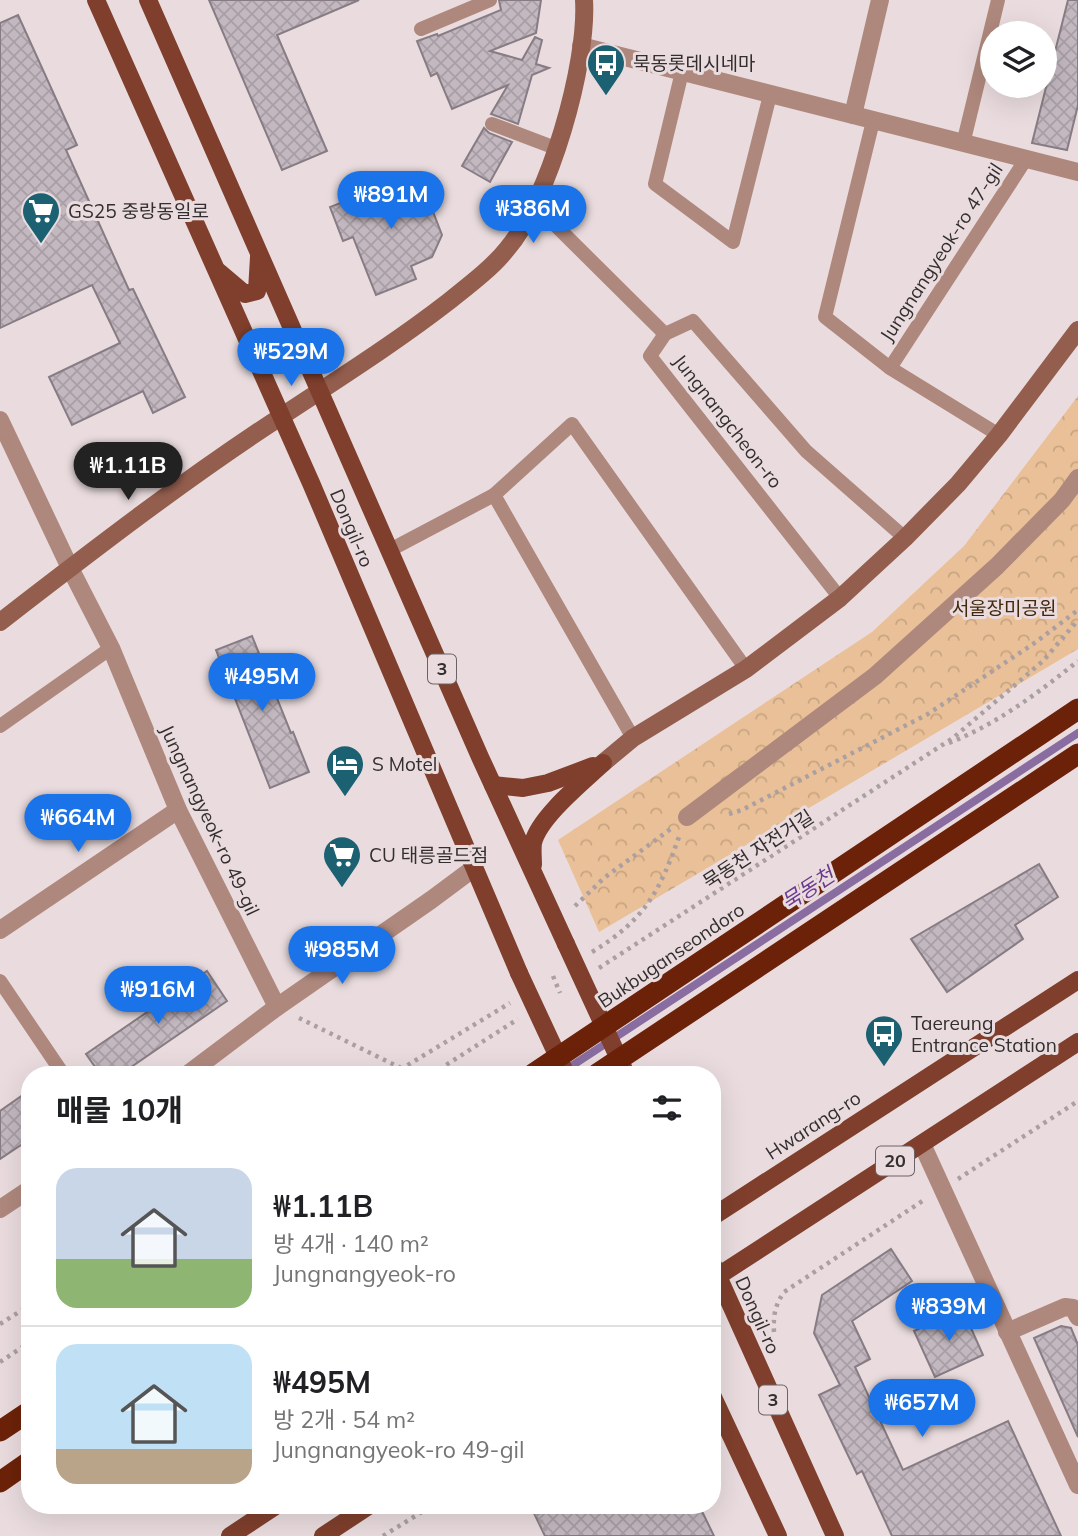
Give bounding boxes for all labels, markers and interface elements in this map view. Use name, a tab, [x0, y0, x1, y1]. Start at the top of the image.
map controls	[980, 21, 1057, 98]
button: layers	[980, 21, 1057, 98]
bus stop icon: 묵동롯데시네마	[585, 42, 627, 97]
place label: 묵동롯데시네마	[633, 51, 755, 75]
street label: Jungnangyeok-ro 47-gil	[874, 158, 1008, 346]
pin: ₩891M	[342, 172, 440, 231]
text: ₩891M	[353, 179, 429, 208]
pin: ₩386M	[484, 186, 582, 245]
supermarket icon: GS25 중랑동일로	[20, 190, 62, 245]
text: ₩386M	[495, 193, 571, 222]
place label: GS25 중랑동일로	[68, 199, 209, 223]
pin: ₩529M	[242, 328, 340, 388]
text: ₩529M	[253, 336, 329, 365]
street label: Jungnangcheon-ro	[668, 349, 788, 493]
pin: ₩1.11B	[71, 442, 185, 502]
text: ₩1.11B	[90, 450, 166, 479]
street label: Dongil-ro	[325, 485, 379, 571]
park label: 서울장미공원	[952, 596, 1056, 620]
pin: ₩495M	[213, 654, 311, 713]
road number: 3	[428, 654, 456, 684]
text: ₩495M	[224, 661, 300, 690]
street label: Jungnangyeok-ro 49-gil	[155, 721, 265, 919]
hotel icon: S Motel	[324, 743, 366, 798]
place label: S Motel	[372, 752, 437, 776]
pin: ₩664M	[29, 794, 127, 854]
text: ₩664M	[40, 802, 116, 831]
street label: 묵동천 자전거길	[698, 805, 818, 893]
supermarket icon: CU 태릉골드점	[321, 834, 363, 889]
place label: CU 태릉골드점	[369, 843, 488, 867]
water label: 묵동천	[777, 863, 839, 915]
street label: Bukbuganseondoro	[593, 897, 749, 1013]
pin: ₩985M	[293, 926, 391, 986]
text: ₩985M	[304, 934, 380, 963]
pin: ₩916M	[109, 967, 207, 1026]
text: ₩916M	[120, 974, 196, 1003]
place label: Taereung Entrance Station	[911, 1011, 1057, 1057]
bus stop icon: Taereung Entrance Station	[863, 1013, 905, 1068]
street label: Hwarang-ro	[761, 1085, 865, 1165]
icon: filters	[648, 1089, 686, 1127]
text: 매물 10개	[56, 1091, 183, 1129]
road number: 20	[876, 1146, 914, 1176]
text: ₩1.11B	[273, 1187, 373, 1225]
icon: home	[112, 1196, 196, 1280]
text: 방 4개 · 140 m²	[273, 1229, 429, 1258]
text: Jungnangyeok-ro	[273, 1259, 456, 1288]
street label: Dongil-ro	[730, 1272, 786, 1358]
pin: ₩839M	[900, 1284, 998, 1343]
text: ₩839M	[911, 1291, 987, 1320]
text: ₩495M	[273, 1363, 371, 1401]
icon: home	[112, 1372, 196, 1456]
pin: ₩657M	[873, 1380, 971, 1439]
road number: 3	[759, 1386, 787, 1414]
text: ₩657M	[884, 1387, 960, 1416]
text: 방 2개 · 54 m²	[273, 1405, 415, 1434]
text: Jungnangyeok-ro 49-gil	[273, 1435, 524, 1464]

